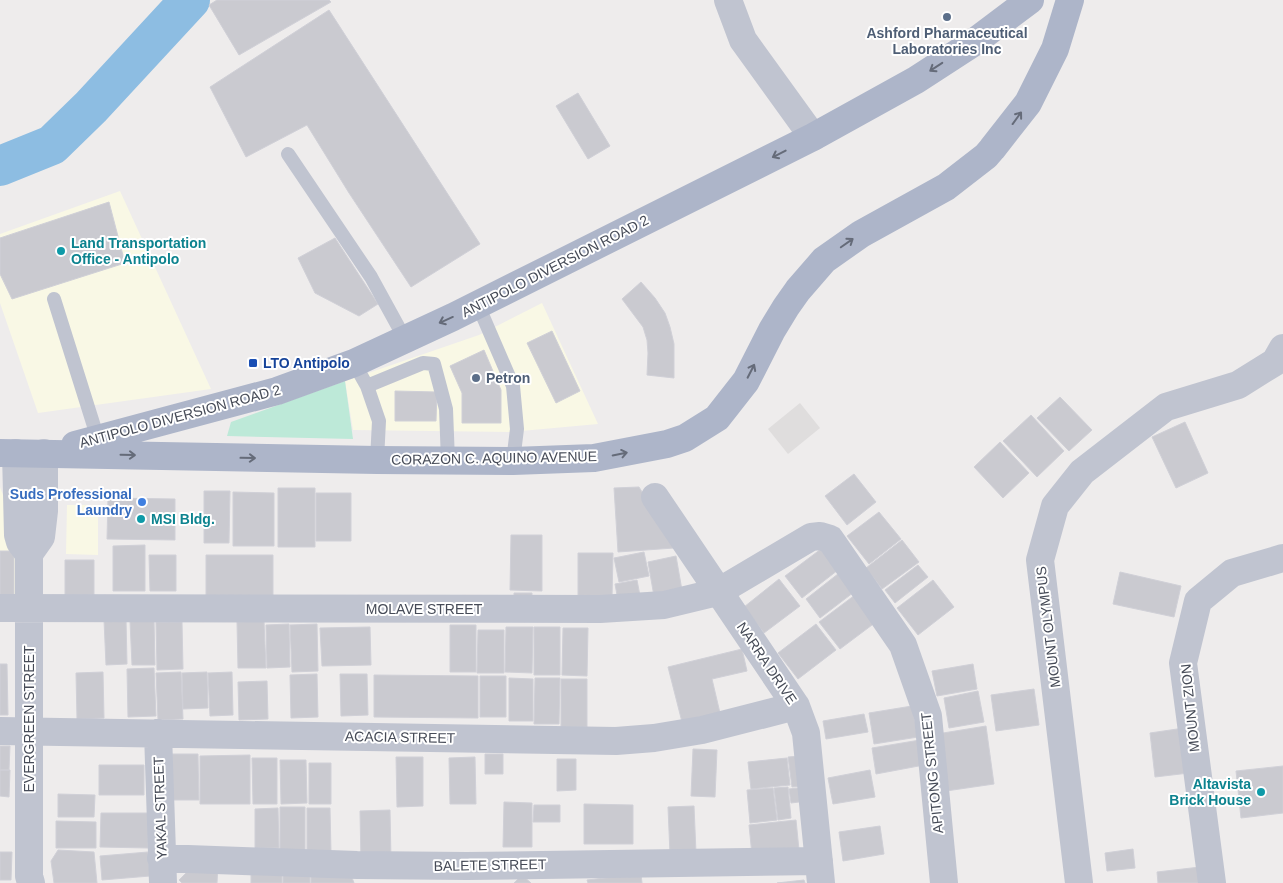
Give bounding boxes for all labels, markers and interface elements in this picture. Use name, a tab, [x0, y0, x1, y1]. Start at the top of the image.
marker: Ashford Pharmaceutical Laboratories Inc	[941, 11, 953, 23]
place label: Ashford Pharmaceutical Laboratories Inc	[866, 25, 1028, 57]
one-way arrow	[930, 62, 944, 72]
one-way arrow	[1011, 112, 1022, 125]
one-way arrow	[772, 149, 787, 159]
street label: ANTIPOLO DIVERSION ROAD 2	[459, 212, 651, 320]
place label: Land Transportation Office - Antipolo	[71, 235, 206, 267]
one-way arrow	[840, 238, 854, 248]
marker: Land Transportation Office - Antipolo	[55, 245, 67, 257]
one-way arrow	[439, 316, 454, 326]
place label: LTO Antipolo	[263, 355, 350, 371]
marker: LTO Antipolo	[247, 357, 259, 369]
one-way arrow	[747, 364, 756, 379]
place label: Petron	[486, 370, 530, 386]
marker: Petron	[470, 372, 482, 384]
street label: ANTIPOLO DIVERSION ROAD 2	[78, 381, 283, 451]
street label: CORAZON C. AQUINO AVENUE	[391, 448, 597, 468]
one-way arrow	[612, 448, 628, 458]
one-way arrow	[120, 451, 136, 460]
one-way arrow	[240, 453, 256, 463]
place label: Suds Professional Laundry	[10, 486, 132, 518]
marker: Suds Professional Laundry	[136, 496, 148, 508]
place label: MSI Bldg.	[151, 511, 215, 527]
marker: MSI Bldg.	[135, 513, 147, 525]
street label: MOUNT OLYMPUS	[1033, 565, 1063, 689]
street label: MOLAVE STREET	[366, 601, 483, 617]
street label: NARRA DRIVE	[734, 619, 800, 707]
street label: EVERGREEN STREET	[21, 645, 37, 793]
street label: MOUNT ZION	[1177, 663, 1203, 753]
street label: APITONG STREET	[918, 711, 946, 834]
street label: ACACIA STREET	[345, 728, 456, 746]
street label: YAKAL STREET	[150, 756, 170, 860]
place label: Altavista Brick House	[1169, 776, 1251, 808]
marker: Altavista Brick House	[1255, 786, 1267, 798]
street label: BALETE STREET	[433, 856, 547, 874]

